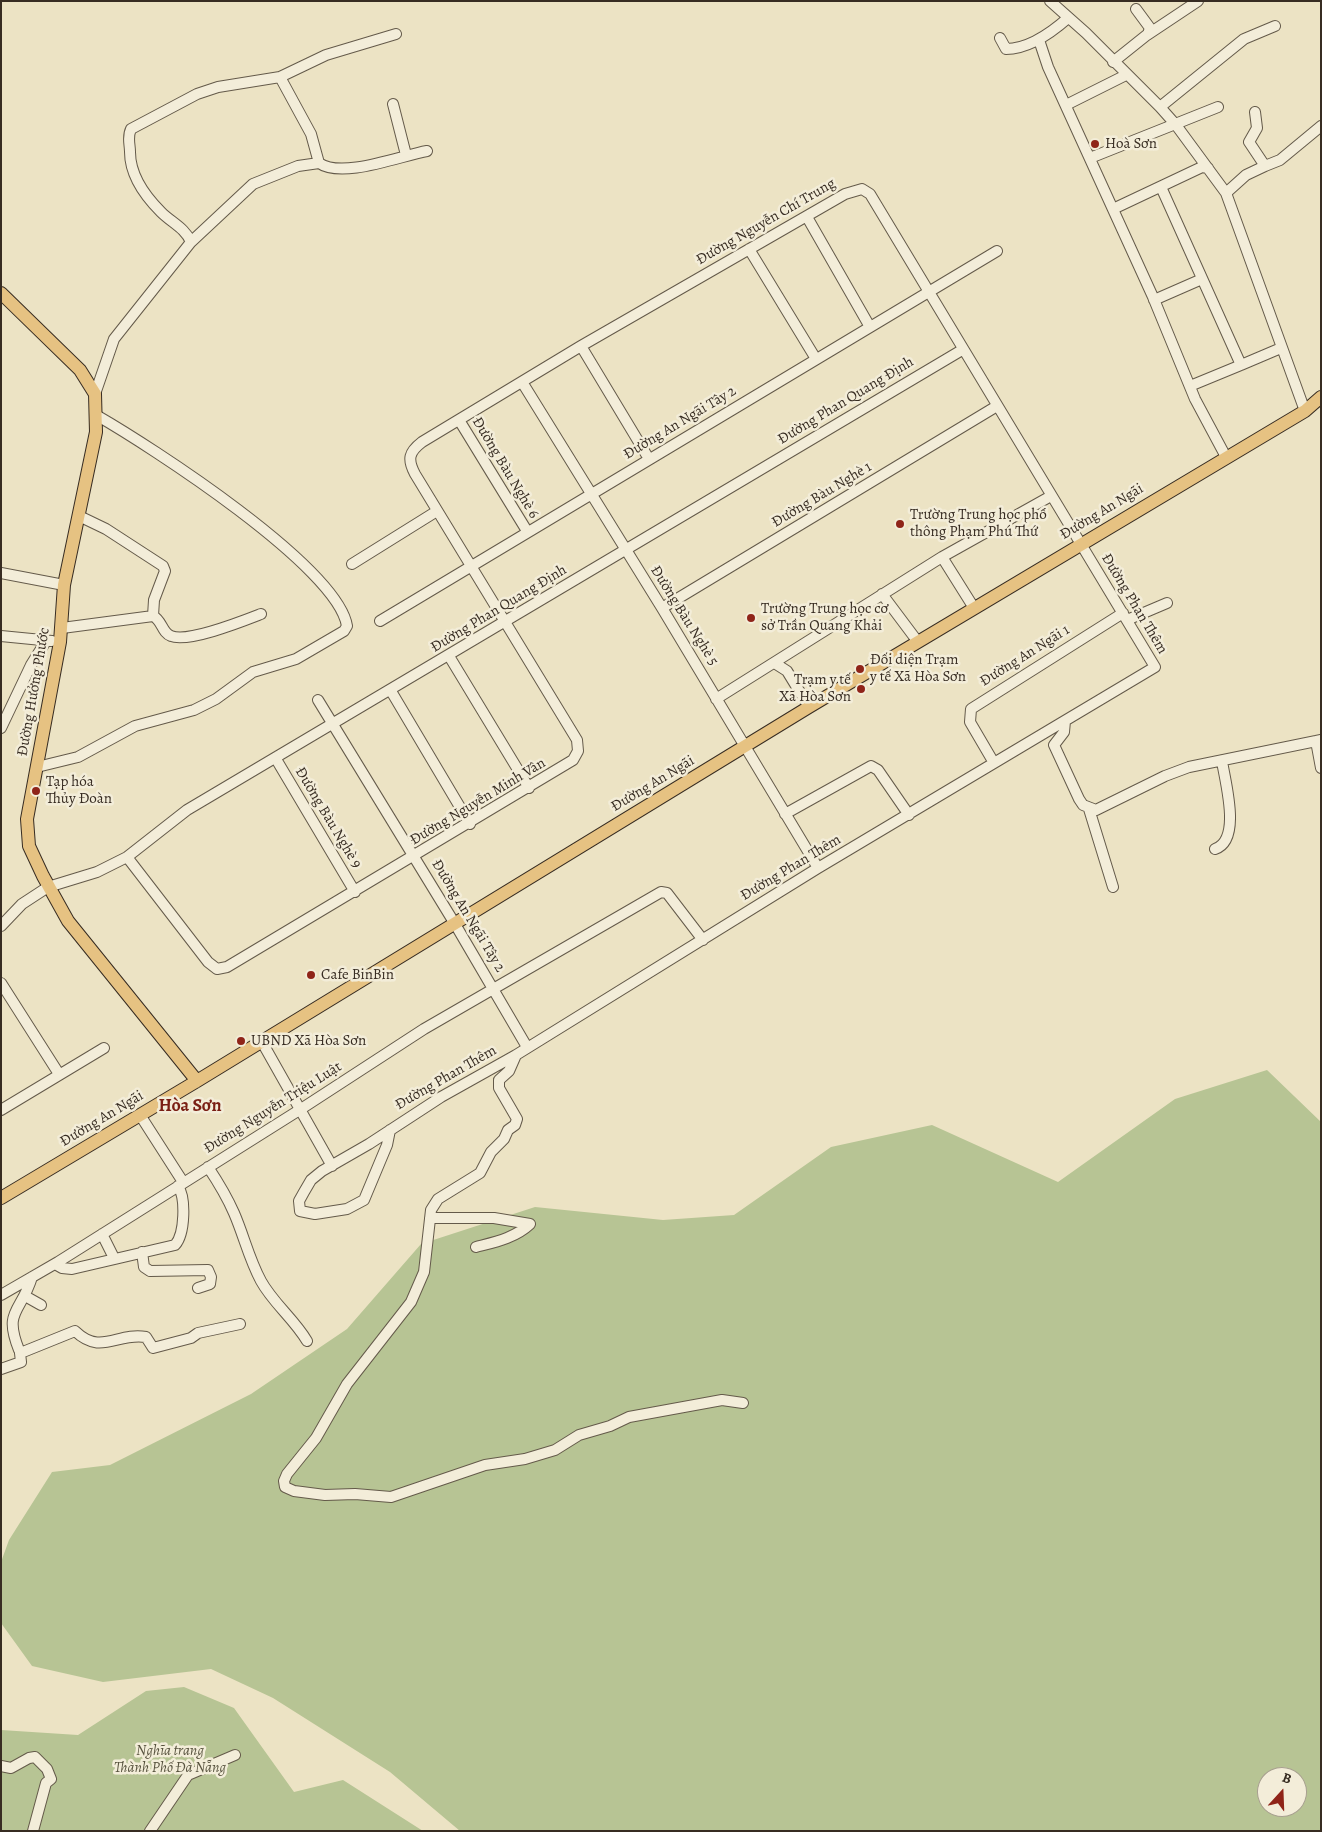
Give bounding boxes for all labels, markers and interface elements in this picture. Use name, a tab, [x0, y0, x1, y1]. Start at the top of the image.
place label: Hoà Sơn	[1105, 135, 1157, 153]
marker: Hoà Sơn	[1089, 138, 1101, 150]
street label: Đường Nguyễn Chí Trung	[693, 175, 839, 269]
street label: Đường Phan Quang Định	[775, 353, 917, 449]
street label: Đường An Ngãi Tây 2	[621, 382, 739, 464]
street label: Đường Bàu Nghè 6	[468, 414, 542, 522]
street label: Đường Bàu Nghè 1	[769, 458, 875, 532]
street label: Đường An Ngãi	[1057, 480, 1147, 544]
place label: Trường Trung học phổ thông Phạm Phú Thứ	[910, 506, 1047, 541]
marker: Trường Trung học phổ thông Phạm Phú Thứ	[894, 518, 906, 530]
street label: Đường Phan Thêm	[1097, 551, 1171, 657]
street label: Đường Phan Quang Định	[428, 561, 570, 657]
street label: Đường Bàu Nghè 5	[646, 563, 722, 669]
place label: Trường Trung học cơ sở Trần Quang Khải	[761, 600, 888, 635]
marker: Trường Trung học cơ sở Trần Quang Khải	[745, 612, 757, 624]
street label: Đường An Ngãi 1	[977, 621, 1073, 691]
street label: Đường Hưởng Phước	[14, 626, 54, 758]
place label: Đối diện Trạm y tế Xã Hòa Sơn	[870, 651, 966, 686]
marker: Đối diện Trạm y tế Xã Hòa Sơn	[854, 663, 866, 675]
place label: Trạm y tế Xã Hòa Sơn	[779, 671, 851, 706]
marker: Trạm y tế Xã Hòa Sơn	[855, 683, 867, 695]
street label: Đường An Ngãi	[608, 752, 698, 816]
street label: Đường Nguyễn Minh Vân	[407, 754, 549, 850]
street label: Đường Bàu Nghè 9	[291, 764, 365, 872]
place label: Tạp hóa Thủy Đoàn	[46, 773, 112, 808]
marker: Tạp hóa Thủy Đoàn	[30, 785, 42, 797]
street label: Đường Phan Thêm	[738, 831, 844, 905]
street label: Đường An Ngãi Tây 2	[427, 857, 509, 975]
place label: Cafe BinBin	[321, 966, 394, 984]
marker: Cafe BinBin	[305, 969, 317, 981]
place label: UBND Xã Hòa Sơn	[251, 1032, 366, 1050]
marker: UBND Xã Hòa Sơn	[235, 1035, 247, 1047]
street label: Đường Phan Thêm	[392, 1042, 500, 1114]
street label: Đường Nguyễn Triệu Luật	[201, 1058, 345, 1158]
street label: Đường An Ngãi	[57, 1087, 147, 1151]
district label: Hòa Sơn	[158, 1096, 222, 1118]
park label: Nghĩa trang Thành Phố Đà Nẵng	[114, 1742, 226, 1777]
north arrow	[1257, 1767, 1307, 1817]
text: B	[1280, 1768, 1294, 1789]

